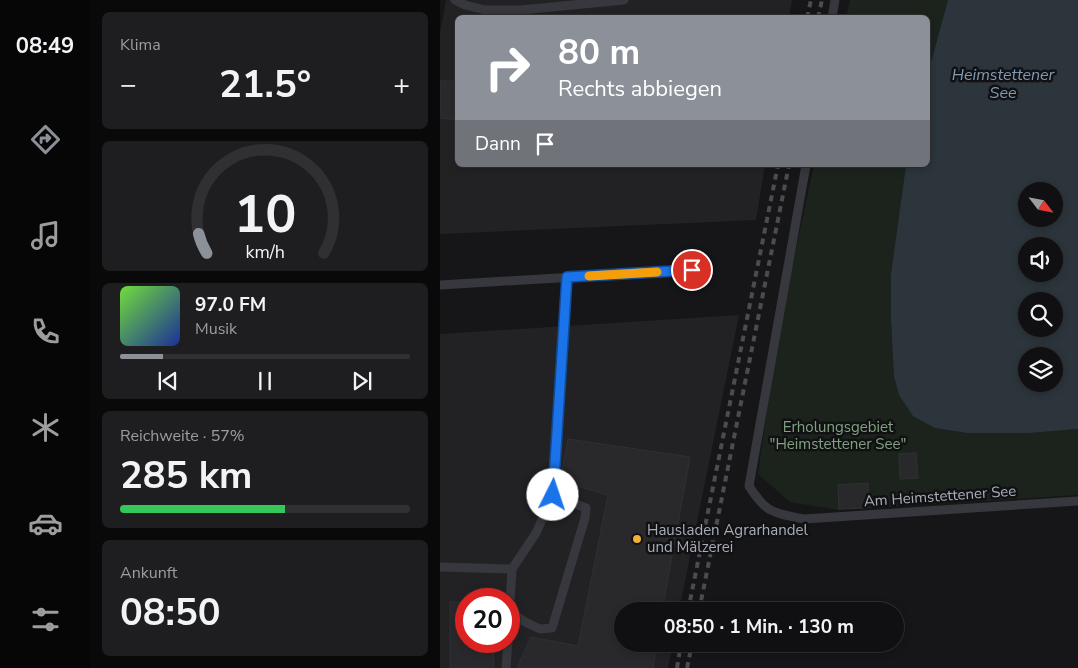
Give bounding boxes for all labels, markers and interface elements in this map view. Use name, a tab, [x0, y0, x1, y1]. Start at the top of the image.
text: 80 m	[558, 29, 640, 76]
text: 08:49	[16, 31, 74, 61]
text: Klima	[120, 34, 161, 56]
icon: right	[475, 35, 540, 100]
text: 21.5°	[219, 59, 311, 110]
water label: Heimstettener See	[952, 64, 1056, 104]
text: −	[120, 66, 137, 104]
text: +	[393, 66, 410, 104]
text: Rechts abbiegen	[558, 74, 722, 104]
icon: directions	[28, 122, 63, 157]
icon: arrive	[531, 130, 559, 158]
text: Dann	[475, 131, 521, 157]
text: 10	[234, 179, 296, 250]
north arrow	[1018, 182, 1062, 228]
map controls	[1018, 182, 1063, 392]
icon: music	[28, 218, 63, 253]
button: sound	[1018, 237, 1063, 282]
text: km/h	[245, 240, 285, 264]
pin	[671, 249, 713, 291]
icon: arrive	[678, 256, 706, 284]
text: 97.0 FM	[195, 292, 266, 318]
button: search	[1018, 292, 1063, 337]
icon: phone	[28, 314, 63, 349]
text: Musik	[195, 318, 237, 340]
button: layers	[1018, 347, 1063, 392]
icon: previous	[154, 367, 182, 395]
icon: pause	[251, 367, 279, 395]
icon: next	[348, 367, 376, 395]
icon: climate	[28, 410, 63, 445]
park label: Erholungsgebiet "Heimstettener See"	[770, 417, 906, 454]
text: Reichweite · 57%	[120, 425, 245, 447]
text: 285 km	[120, 450, 252, 501]
position arrow	[526, 468, 578, 520]
street label: Am Heimstettener See	[863, 481, 1017, 511]
icon: car	[28, 506, 63, 541]
place label: Hausladen Agrarhandel und Mälzerei	[647, 520, 808, 557]
marker: Hausladen Agrarhandel und Mälzerei	[631, 533, 643, 545]
text: Ankunft	[120, 562, 177, 584]
text: 08:50	[120, 587, 221, 638]
speed limit sign: 20	[455, 588, 520, 653]
icon: filters	[28, 602, 63, 637]
text: 08:50 · 1 Min. · 130 m	[664, 614, 854, 640]

